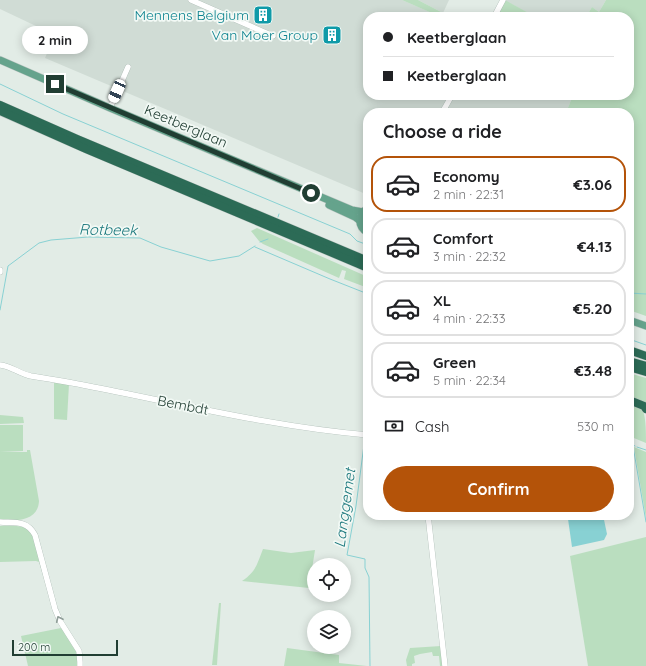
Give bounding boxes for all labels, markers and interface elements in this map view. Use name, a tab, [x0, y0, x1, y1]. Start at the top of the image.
building icon: Mennens Belgium	[252, 4, 274, 26]
place label: Mennens Belgium	[134, 6, 249, 24]
building icon: Van Moer Group	[321, 24, 343, 46]
callout: 2 min	[22, 26, 88, 54]
place label: Van Moer Group	[212, 26, 318, 44]
text: Keetberglaan	[407, 28, 506, 47]
text: 2 min	[38, 32, 72, 48]
text: Keetberglaan	[407, 66, 506, 85]
route end	[46, 75, 64, 93]
car	[107, 78, 127, 104]
street label: Keetberglaan	[142, 100, 230, 152]
text: Choose a ride	[383, 120, 502, 143]
icon: car	[385, 166, 421, 202]
text: Economy	[433, 167, 500, 186]
text: €3.06	[573, 175, 612, 194]
route start	[302, 184, 320, 202]
text: 2 min · 22:31	[433, 186, 504, 202]
water label: Rotbeek	[79, 219, 139, 240]
icon: car	[385, 228, 421, 264]
text: Comfort	[433, 229, 494, 248]
text: €4.13	[577, 237, 612, 256]
text: 3 min · 22:32	[433, 248, 506, 264]
icon: car	[385, 290, 421, 326]
text: XL	[433, 291, 451, 310]
text: €5.20	[573, 299, 612, 318]
text: 4 min · 22:33	[433, 310, 506, 326]
icon: car	[385, 352, 421, 388]
text: Green	[433, 353, 476, 372]
text: €3.48	[574, 361, 612, 380]
text: 5 min · 22:34	[433, 372, 506, 388]
street label: Bembdt	[156, 391, 210, 419]
icon: cash	[383, 415, 405, 437]
text: Cash	[415, 417, 449, 436]
text: 530 m	[577, 418, 614, 434]
water label: Langgemet	[330, 465, 360, 549]
button: Confirm	[383, 466, 614, 512]
map controls	[307, 558, 351, 654]
button: locate	[307, 558, 351, 602]
button: layers	[307, 610, 351, 654]
one-way arrow	[56, 616, 64, 623]
scale bar	[12, 638, 118, 657]
text: 200 m	[18, 640, 50, 654]

